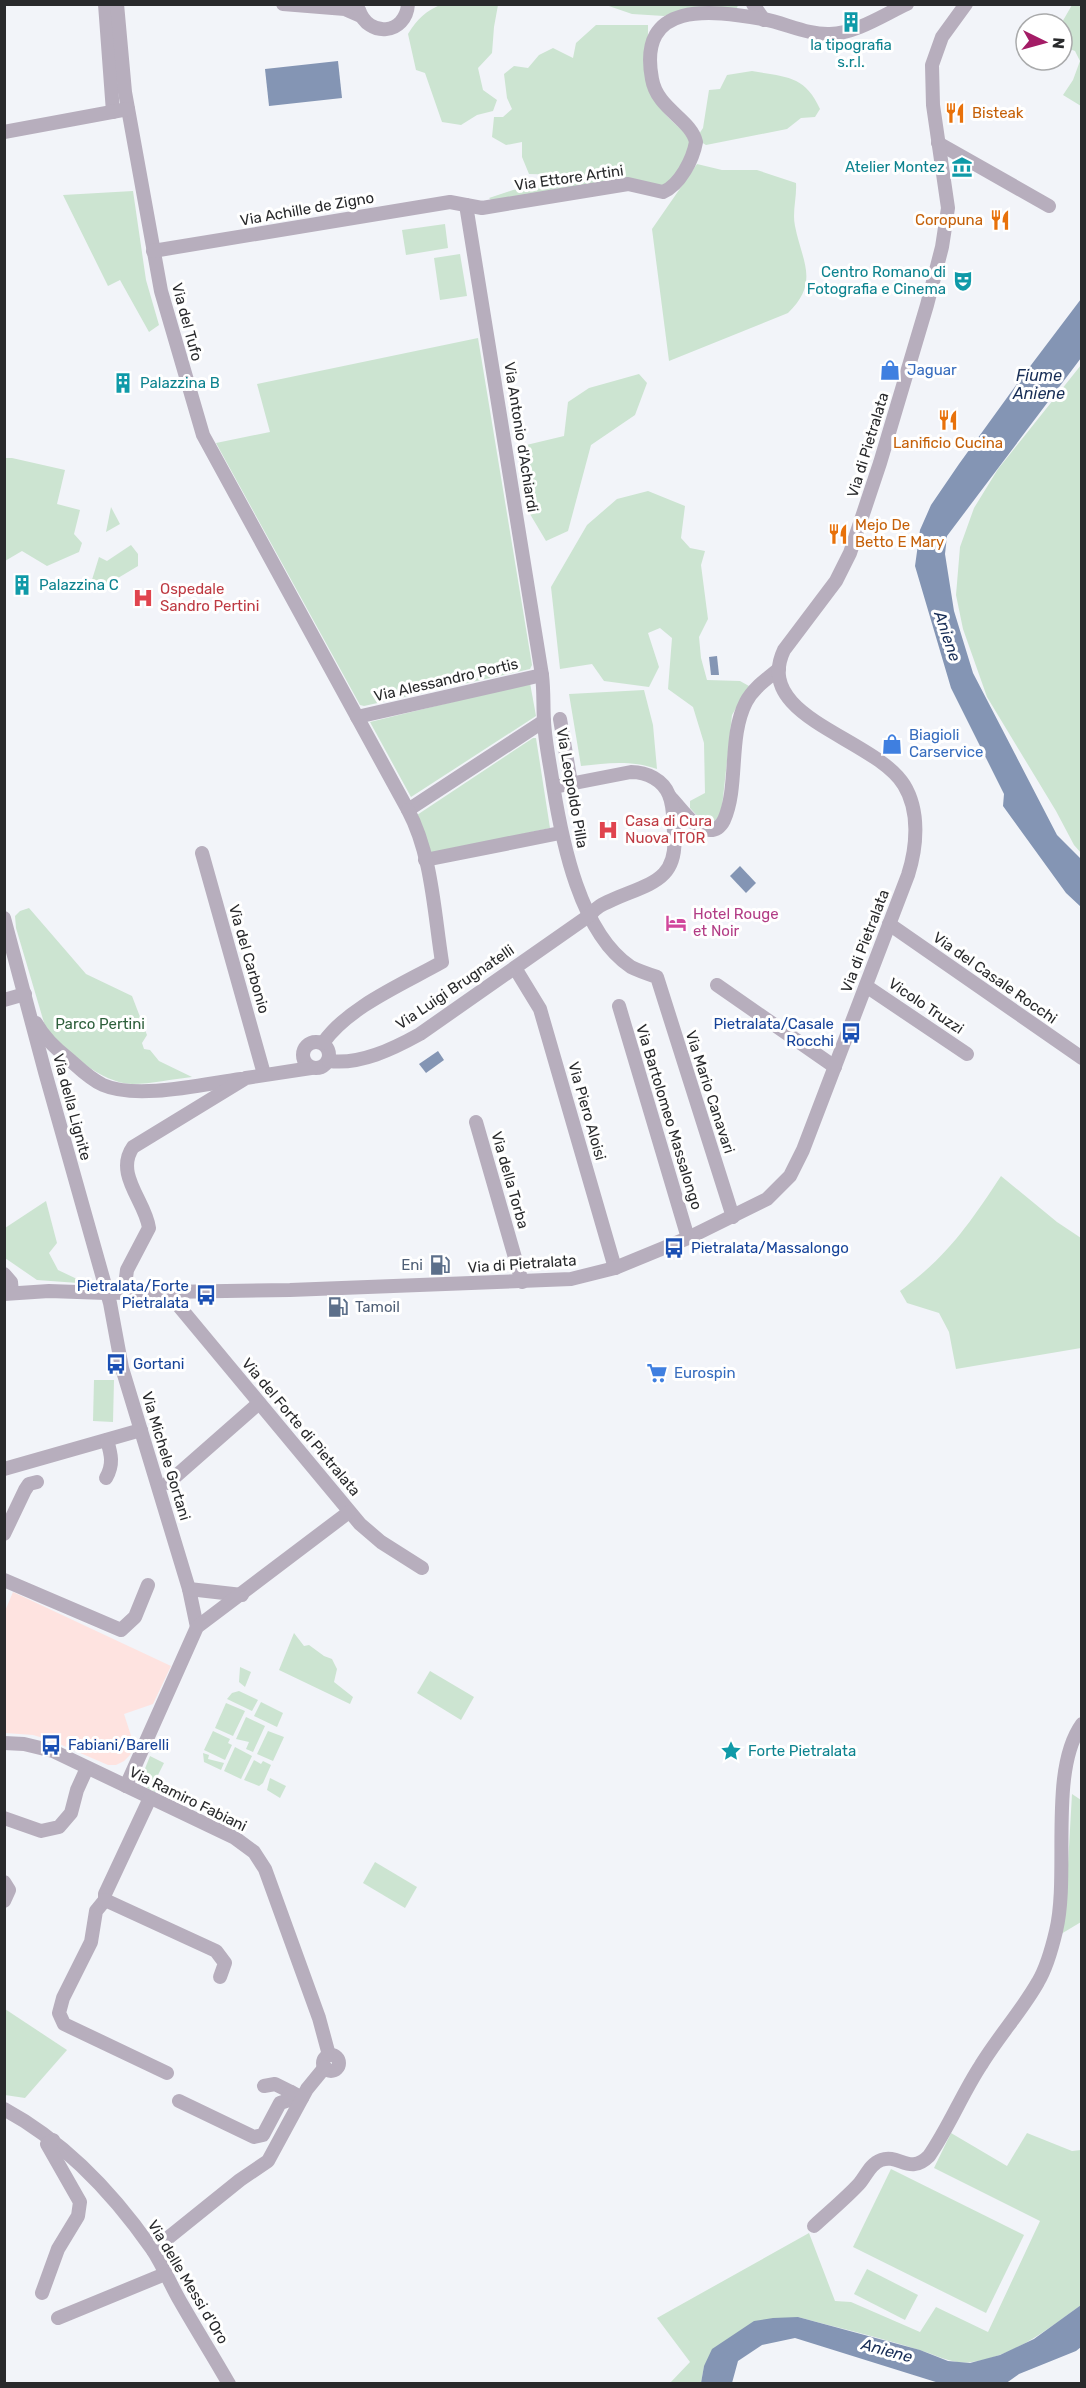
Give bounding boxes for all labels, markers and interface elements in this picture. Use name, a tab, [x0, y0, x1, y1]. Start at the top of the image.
building icon: la tipografia s.r.l.	[839, 10, 863, 34]
north arrow	[1014, 12, 1074, 72]
place label: la tipografia s.r.l.	[810, 36, 892, 71]
text: N	[1048, 37, 1068, 50]
restaurant icon: Bisteak	[943, 101, 967, 125]
place label: Bisteak	[972, 104, 1024, 122]
museum icon: Atelier Montez	[950, 155, 974, 179]
place label: Atelier Montez	[845, 158, 945, 176]
street label: Via Ettore Artini	[513, 161, 625, 195]
street label: Via Achille de Zigno	[239, 188, 375, 230]
restaurant icon: Coropuna	[988, 208, 1012, 232]
place label: Coropuna	[915, 211, 983, 229]
place label: Centro Romano di Fotografia e Cinema	[807, 263, 946, 298]
theatre icon: Centro Romano di Fotografia e Cinema	[951, 269, 975, 293]
street label: Via del Tufo	[168, 281, 206, 363]
shop icon: Jaguar	[878, 358, 902, 382]
street label: Via Antonio d'Achiardi	[500, 361, 542, 513]
place label: Jaguar	[907, 361, 957, 379]
water label: Fiume Aniene	[1012, 366, 1065, 403]
building icon: Palazzina B	[111, 371, 135, 395]
place label: Palazzina B	[140, 374, 220, 392]
street label: Via di Pietralata	[843, 390, 893, 500]
restaurant icon: Lanificio Cucina	[936, 408, 960, 432]
place label: Lanificio Cucina	[893, 434, 1003, 452]
place label: Mejo De Betto E Mary	[855, 516, 944, 551]
restaurant icon: Mejo De Betto E Mary	[826, 522, 850, 546]
building icon: Palazzina C	[10, 573, 34, 597]
place label: Palazzina C	[39, 576, 119, 594]
place label: Ospedale Sandro Pertini	[160, 580, 259, 615]
hospital icon: Ospedale Sandro Pertini	[131, 586, 155, 610]
water label: Aniene	[930, 608, 965, 664]
street label: Via Alessandro Portis	[372, 655, 520, 705]
street label: Via Leopoldo Pilla	[553, 726, 591, 850]
place label: Biagioli Carservice	[909, 726, 983, 761]
shop icon: Biagioli Carservice	[880, 732, 904, 756]
place label: Casa di Cura Nuova ITOR	[625, 812, 712, 847]
hospital icon: Casa di Cura Nuova ITOR	[596, 818, 620, 842]
street label: Via di Pietralata	[837, 887, 893, 995]
street label: Via del Carbonio	[225, 902, 273, 1016]
place label: Hotel Rouge et Noir	[693, 905, 779, 940]
hotel icon: Hotel Rouge et Noir	[664, 911, 688, 935]
street label: Via del Casale Rocchi	[929, 928, 1061, 1028]
street label: Via Luigi Brugnatelli	[392, 941, 518, 1033]
street label: Vicolo Truzzi	[885, 974, 967, 1038]
park label: Parco Pertini	[55, 1015, 145, 1033]
place label: Pietralata/Casale Rocchi	[713, 1015, 834, 1050]
bus stop icon: Pietralata/Casale Rocchi	[839, 1021, 863, 1045]
street label: Via Bartolomeo Massalongo	[632, 1022, 706, 1212]
street label: Via Mario Canavari	[682, 1028, 738, 1156]
street label: Via della Lignite	[49, 1052, 95, 1162]
street label: Via Piero Aloisi	[564, 1060, 610, 1162]
street label: Via della Torba	[488, 1129, 532, 1231]
bus stop icon: Pietralata/Massalongo	[662, 1236, 686, 1260]
place label: Pietralata/Massalongo	[691, 1239, 849, 1257]
street label: Via di Pietralata	[467, 1251, 577, 1277]
fuel station icon: Eni	[428, 1253, 452, 1277]
place label: Eni	[401, 1256, 423, 1274]
place label: Pietralata/Forte Pietralata	[77, 1277, 189, 1312]
bus stop icon: Pietralata/Forte Pietralata	[194, 1283, 218, 1307]
fuel station icon: Tamoil	[326, 1295, 350, 1319]
place label: Tamoil	[355, 1298, 400, 1316]
bus stop icon: Gortani	[104, 1352, 128, 1376]
street label: Via del Forte di Pietralata	[238, 1354, 364, 1500]
place label: Gortani	[133, 1355, 184, 1373]
supermarket icon: Eurospin	[645, 1361, 669, 1385]
place label: Eurospin	[674, 1364, 736, 1382]
street label: Via Michele Gortani	[138, 1389, 194, 1523]
bus stop icon: Fabiani/Barelli	[39, 1733, 63, 1757]
place label: Fabiani/Barelli	[68, 1736, 169, 1754]
place icon: Forte Pietralata	[719, 1739, 743, 1763]
place label: Forte Pietralata	[748, 1742, 856, 1760]
street label: Via Ramiro Fabiani	[126, 1763, 250, 1835]
street label: Via delle Messi d'Oro	[144, 2217, 232, 2347]
water label: Aniene	[858, 2334, 914, 2366]

